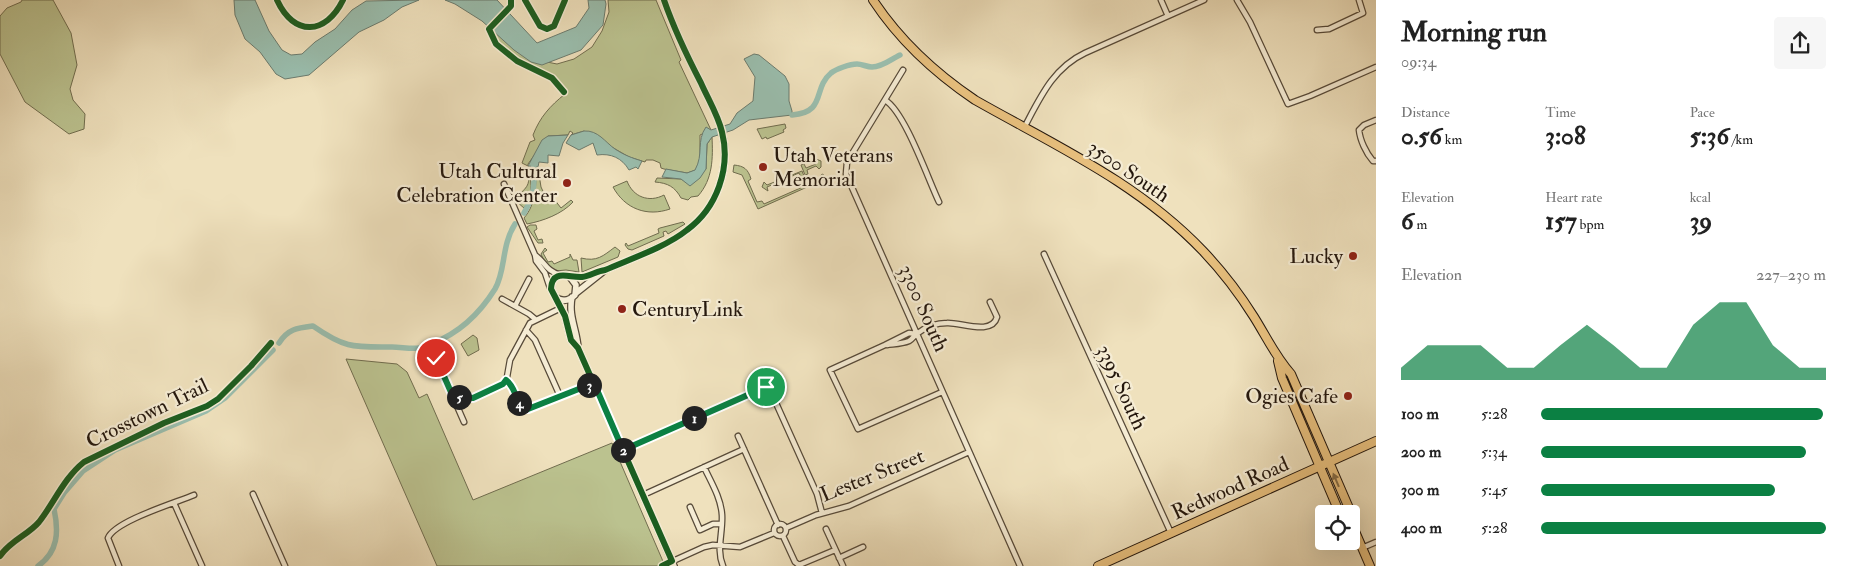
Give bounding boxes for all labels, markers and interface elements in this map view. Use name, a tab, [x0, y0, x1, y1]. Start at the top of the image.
text: Morning run	[1401, 15, 1547, 50]
button: share	[1774, 17, 1826, 69]
text: 09:34	[1401, 52, 1436, 72]
text: Distance	[1401, 104, 1450, 121]
text: Time	[1545, 104, 1576, 121]
text: Pace	[1690, 104, 1715, 121]
text: 0.56	[1401, 121, 1442, 152]
text: 3:08	[1545, 121, 1586, 152]
text: 5:36	[1690, 121, 1729, 152]
text: km	[1442, 131, 1462, 148]
text: /km	[1729, 131, 1753, 148]
street label: 3500 South	[1082, 134, 1175, 209]
place label: Utah Veterans Memorial	[773, 142, 893, 193]
place label: Utah Cultural Celebration Center	[396, 158, 558, 209]
marker: Utah Veterans Memorial	[757, 161, 769, 173]
marker: Utah Cultural Celebration Center	[561, 177, 573, 189]
text: Elevation	[1401, 189, 1454, 206]
text: Heart rate	[1545, 189, 1602, 206]
text: kcal	[1690, 189, 1711, 206]
text: 6	[1401, 206, 1414, 237]
text: 157	[1545, 206, 1577, 237]
text: 39	[1690, 206, 1712, 237]
text: m	[1414, 216, 1427, 233]
text: bpm	[1577, 216, 1604, 233]
place label: Lucky	[1289, 243, 1344, 270]
marker: Lucky	[1347, 250, 1359, 262]
street label: 3300 South	[892, 260, 955, 356]
text: Elevation	[1401, 265, 1462, 285]
text: 227–230 m	[1756, 265, 1826, 285]
place label: CenturyLink	[632, 296, 743, 323]
marker: CenturyLink	[616, 303, 628, 315]
pin	[415, 337, 457, 379]
street label: 3395 South	[1090, 340, 1153, 434]
icon: check	[422, 344, 450, 372]
pin	[745, 366, 787, 408]
street label: Crosstown Trail	[81, 372, 214, 455]
pin: 3	[576, 372, 602, 398]
icon: arrive	[752, 373, 780, 401]
text: 3	[587, 377, 592, 394]
place label: Ogies Cafe	[1245, 383, 1338, 410]
pin: 5	[446, 384, 472, 410]
text: 5	[456, 389, 463, 406]
pin: 4	[506, 390, 532, 416]
marker: Ogies Cafe	[1342, 390, 1354, 402]
text: 4	[516, 395, 523, 412]
text: 100 m	[1401, 404, 1439, 424]
text: 5:28	[1481, 404, 1508, 424]
pin: 1	[682, 406, 706, 430]
text: 1	[692, 410, 697, 427]
pin: 2	[610, 438, 636, 462]
text: 2	[620, 442, 627, 459]
street label: Lester Street	[816, 442, 928, 509]
text: 200 m	[1401, 442, 1441, 462]
text: 5:34	[1481, 442, 1507, 462]
street label: Redwood Road	[1167, 450, 1294, 526]
one-way arrow	[1332, 473, 1340, 487]
text: 300 m	[1401, 480, 1439, 500]
text: 5:45	[1481, 480, 1508, 500]
map controls	[1315, 505, 1360, 550]
button: locate	[1315, 505, 1360, 550]
text: 400 m	[1401, 518, 1442, 538]
text: 5:28	[1481, 518, 1508, 538]

